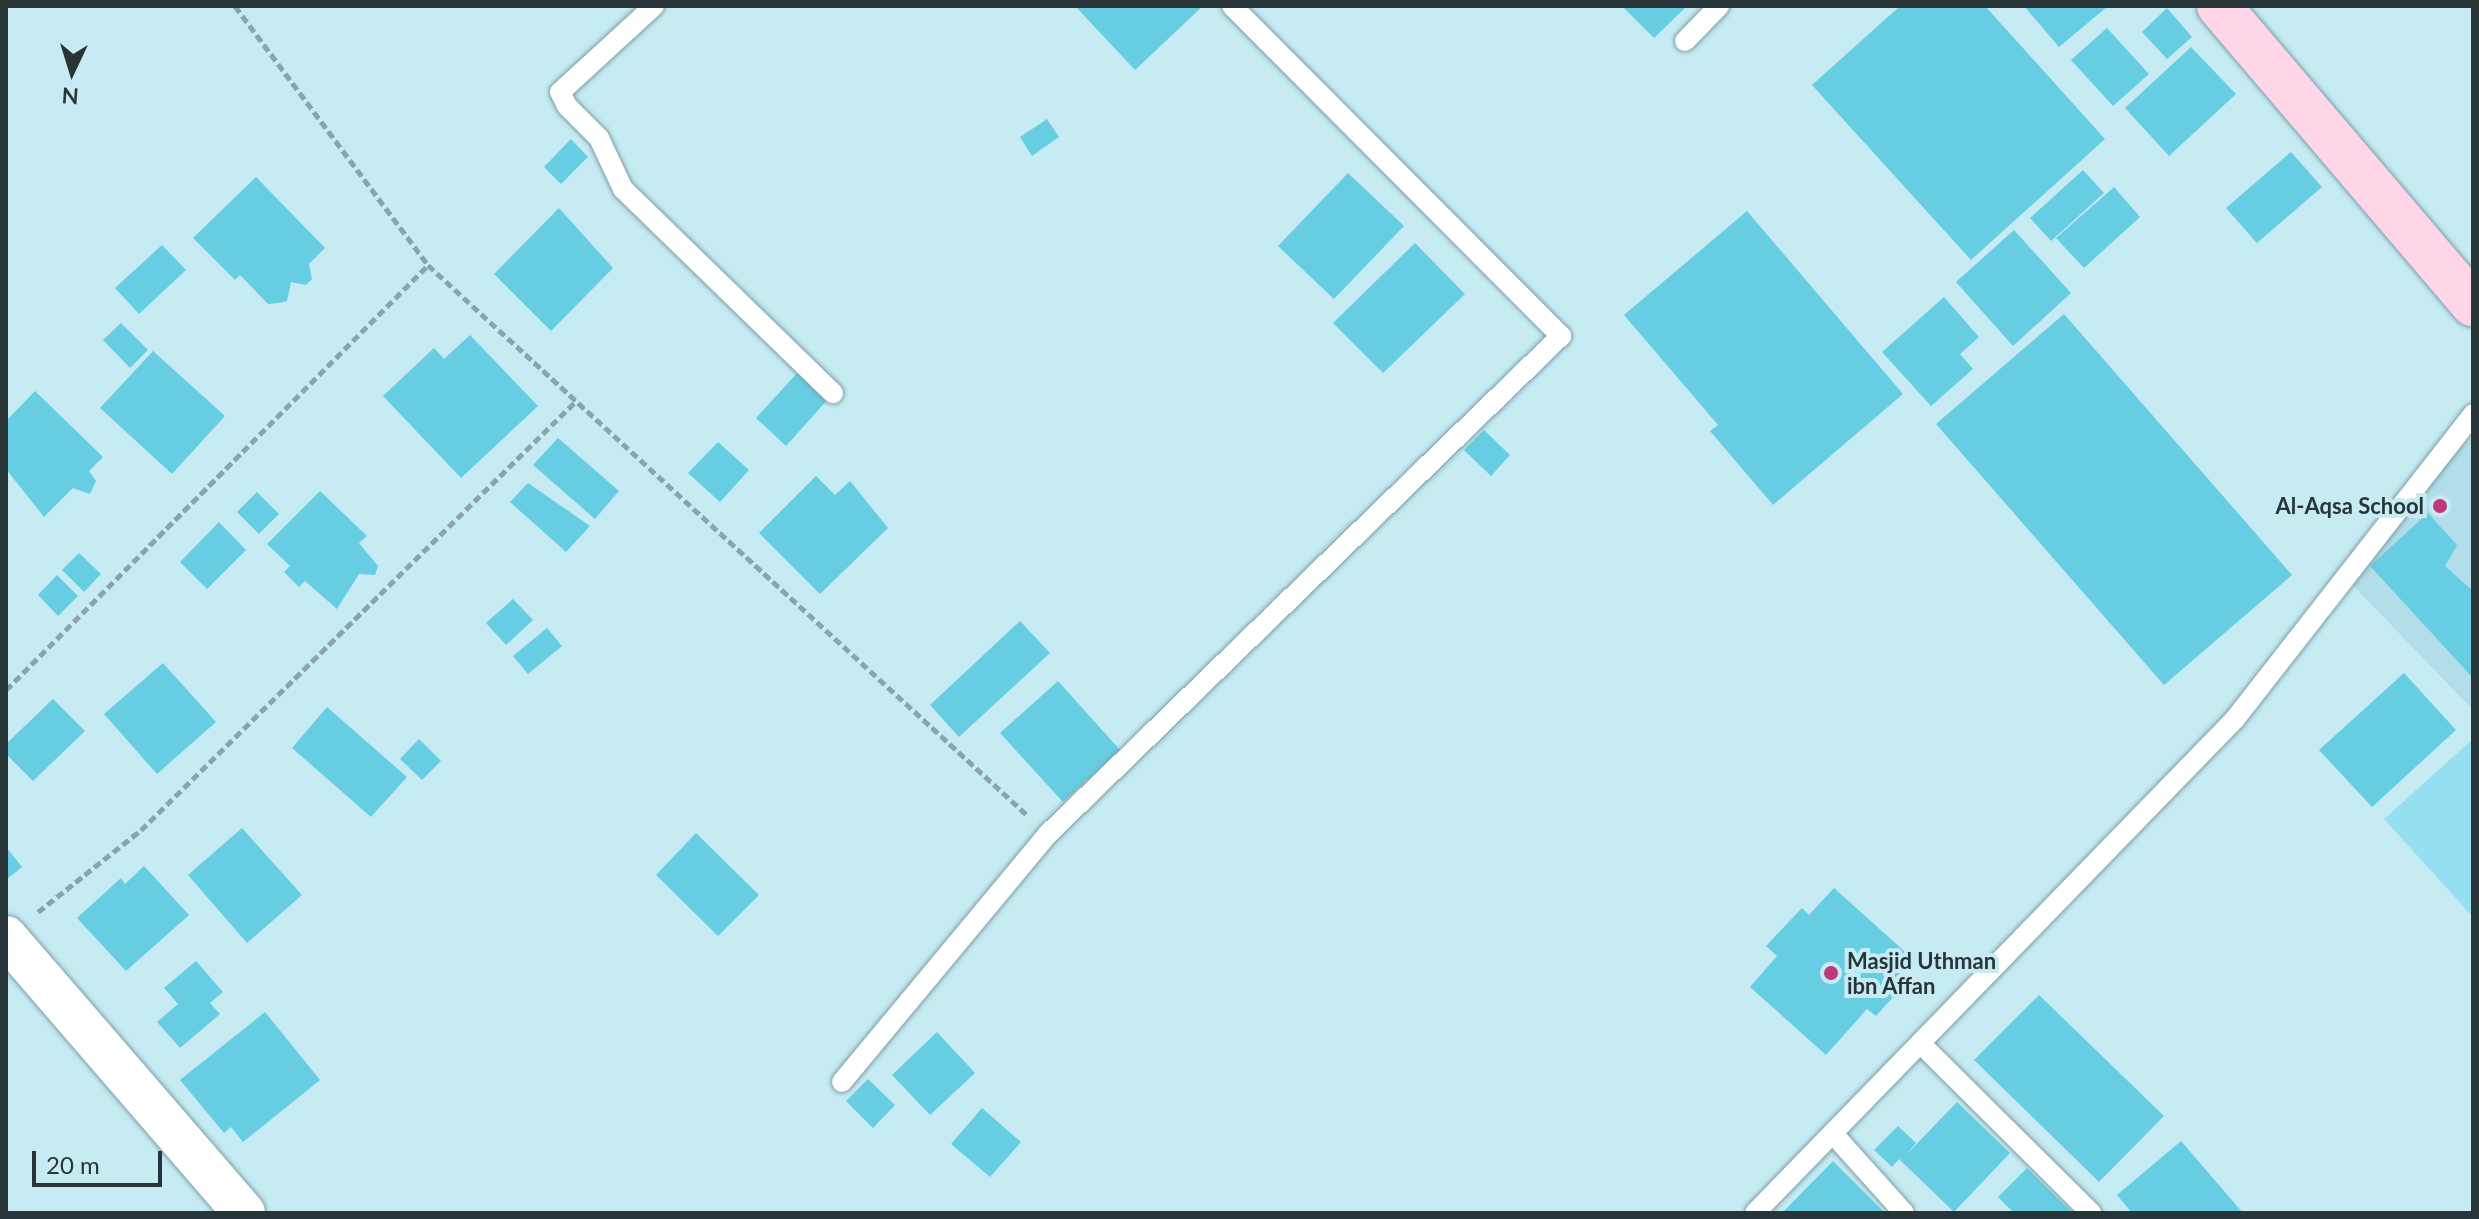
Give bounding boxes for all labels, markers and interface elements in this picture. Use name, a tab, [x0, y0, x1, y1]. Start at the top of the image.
north arrow	[32, 32, 112, 112]
text: N	[61, 82, 80, 110]
place label: Al-Aqsa School	[2276, 493, 2424, 519]
marker: Al-Aqsa School	[2431, 497, 2449, 515]
place label: Masjid Uthman ibn Affan	[1847, 947, 1996, 998]
marker: Masjid Uthman ibn Affan	[1822, 964, 1840, 982]
scale bar	[36, 1135, 166, 1185]
text: 20 m	[46, 1150, 100, 1179]

